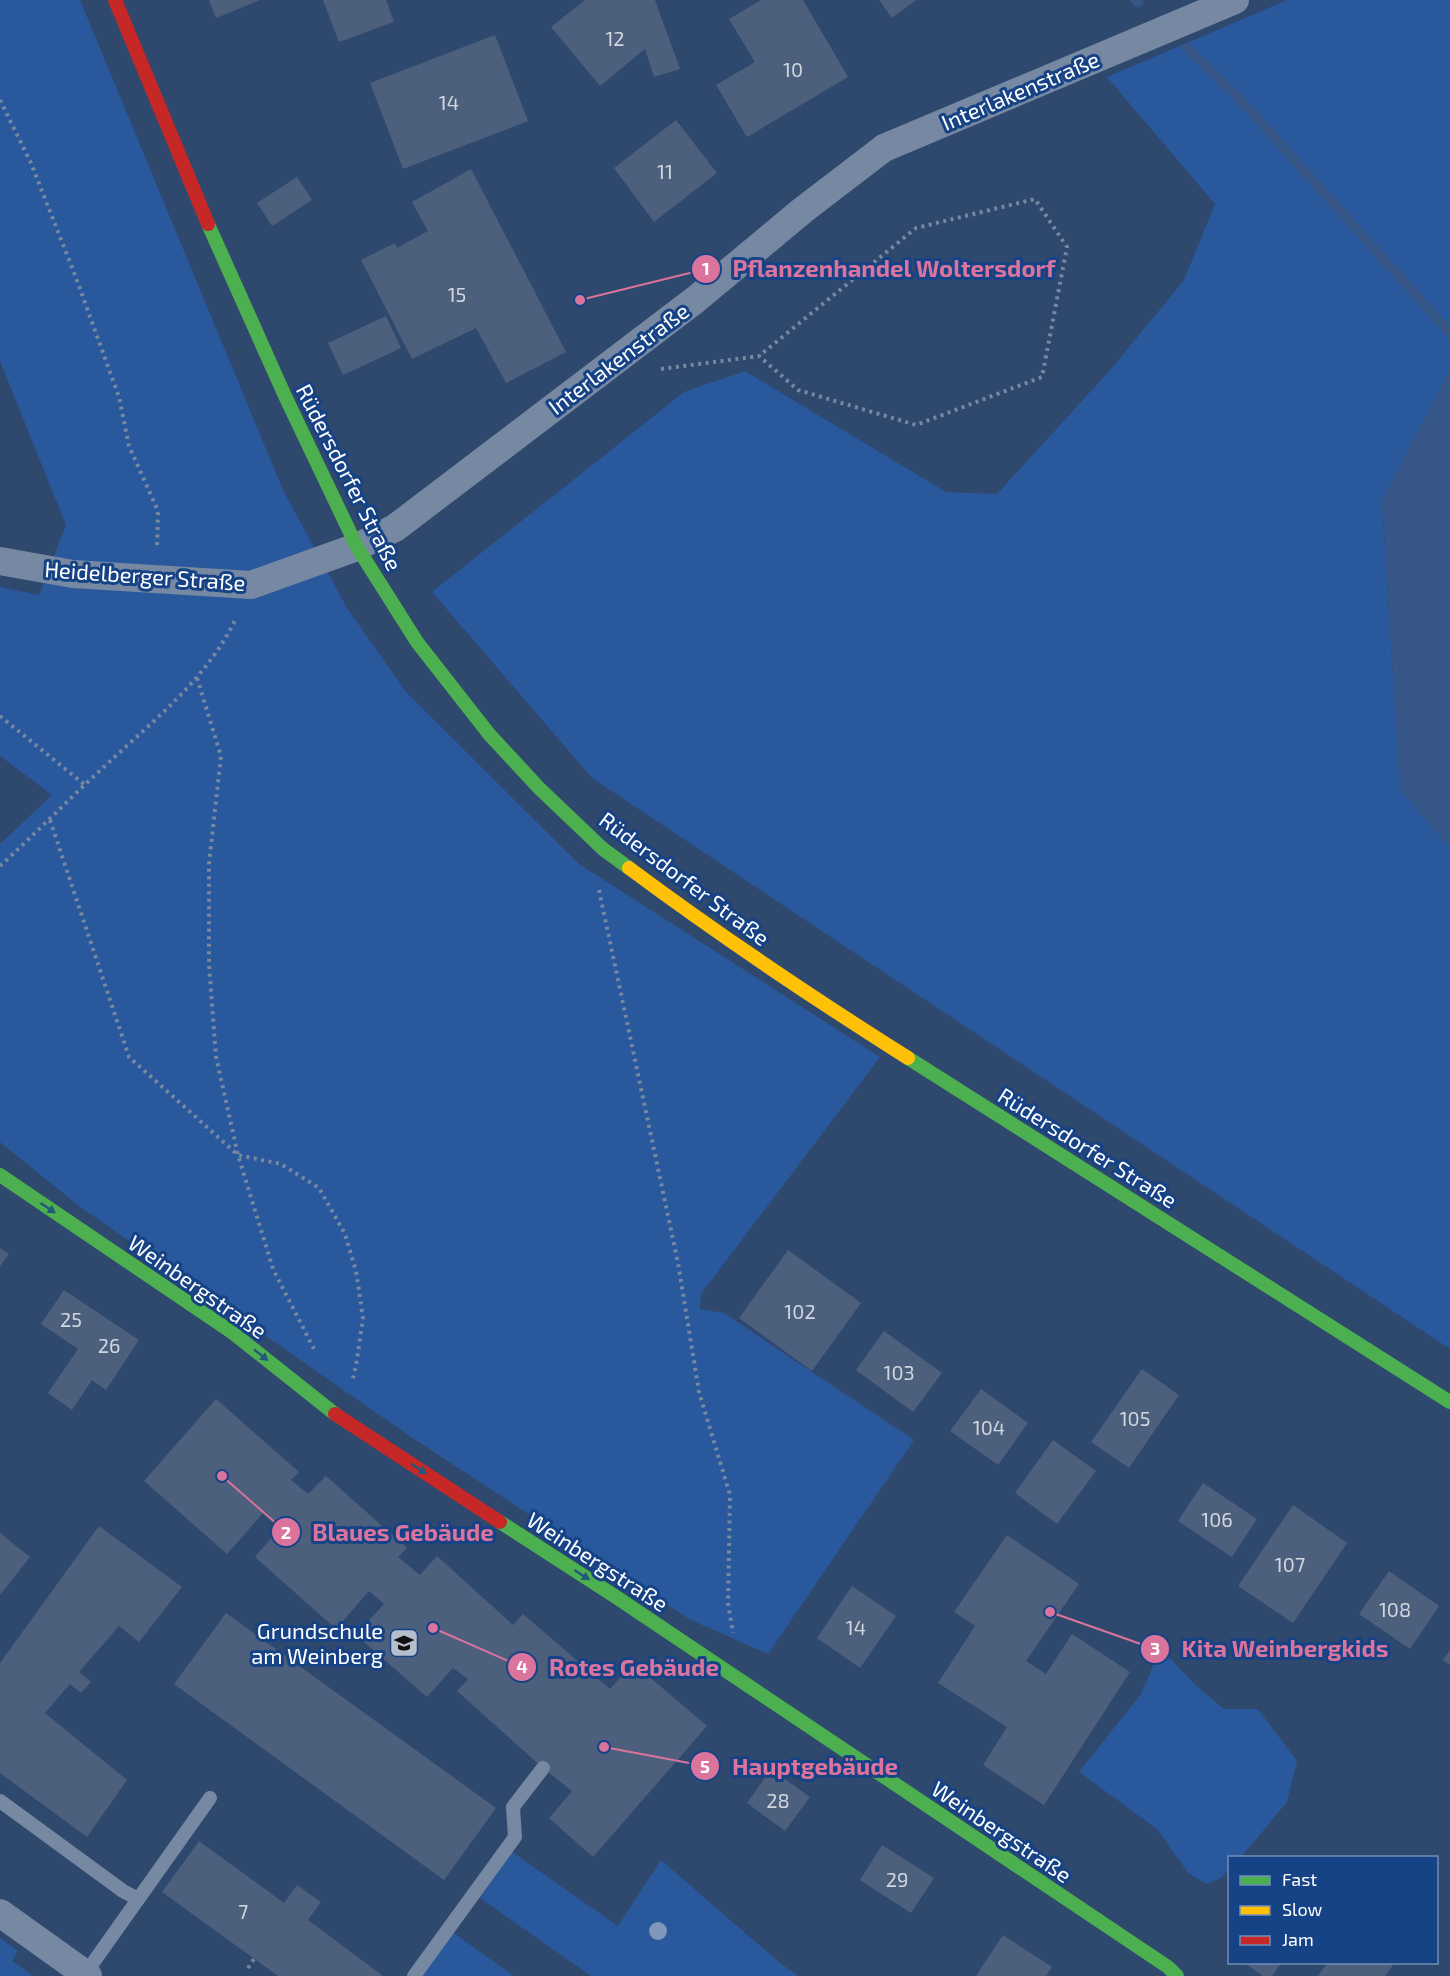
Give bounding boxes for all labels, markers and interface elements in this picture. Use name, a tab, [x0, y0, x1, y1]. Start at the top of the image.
house number: 12	[605, 26, 625, 50]
street label: Interlakenstraße	[937, 45, 1103, 135]
house number: 10	[783, 57, 803, 81]
house number: 14	[439, 90, 459, 114]
house number: 11	[657, 159, 673, 183]
callout: Pflanzenhandel Woltersdorf	[691, 248, 1068, 290]
text: Pflanzenhandel Woltersdorf	[732, 253, 1057, 282]
text: 1	[702, 257, 710, 279]
house number: 15	[448, 282, 466, 306]
street label: Interlakenstraße	[543, 297, 693, 419]
street label: Rüdersdorfer Straße	[292, 379, 408, 575]
street label: Heidelberger Straße	[44, 555, 246, 595]
street label: Rüdersdorfer Straße	[595, 806, 775, 950]
street label: Rüdersdorfer Straße	[994, 1081, 1182, 1213]
one-way arrow	[40, 1202, 56, 1214]
street label: Weinbergstraße	[124, 1229, 272, 1343]
house number: 102	[784, 1299, 816, 1323]
house number: 25	[60, 1307, 82, 1331]
house number: 26	[98, 1333, 120, 1357]
one-way arrow	[253, 1348, 268, 1360]
house number: 103	[883, 1360, 915, 1384]
house number: 105	[1120, 1406, 1150, 1430]
house number: 104	[973, 1415, 1005, 1439]
one-way arrow	[411, 1463, 427, 1474]
street label: Weinbergstraße	[523, 1506, 673, 1616]
house number: 106	[1201, 1507, 1233, 1531]
callout: Blaues Gebäude	[271, 1511, 506, 1553]
text: Blaues Gebäude	[312, 1517, 494, 1546]
text: 2	[281, 1521, 291, 1543]
house number: 107	[1275, 1552, 1305, 1576]
one-way arrow	[574, 1569, 591, 1580]
house number: 108	[1379, 1597, 1411, 1621]
house number: 14	[846, 1615, 866, 1639]
place label: Grundschule am Weinberg	[251, 1617, 383, 1668]
school or university icon: Grundschule am Weinberg	[388, 1627, 420, 1659]
callout: Kita Weinbergkids	[1140, 1628, 1401, 1670]
text: Kita Weinbergkids	[1181, 1633, 1389, 1662]
text: 3	[1150, 1637, 1160, 1659]
callout: Rotes Gebäude	[507, 1646, 730, 1688]
text: Rotes Gebäude	[549, 1652, 719, 1681]
text: 4	[516, 1655, 528, 1677]
callout: Hauptgebäude	[690, 1745, 910, 1787]
text: Hauptgebäude	[732, 1751, 898, 1780]
text: 5	[700, 1755, 710, 1777]
street label: Weinbergstraße	[927, 1775, 1077, 1887]
house number: 28	[766, 1788, 790, 1812]
legend	[1228, 1856, 1438, 1964]
house number: 29	[886, 1867, 908, 1891]
text: Fast	[1282, 1868, 1317, 1890]
text: Slow	[1282, 1898, 1323, 1920]
house number: 7	[238, 1899, 248, 1923]
text: Jam	[1282, 1928, 1314, 1950]

